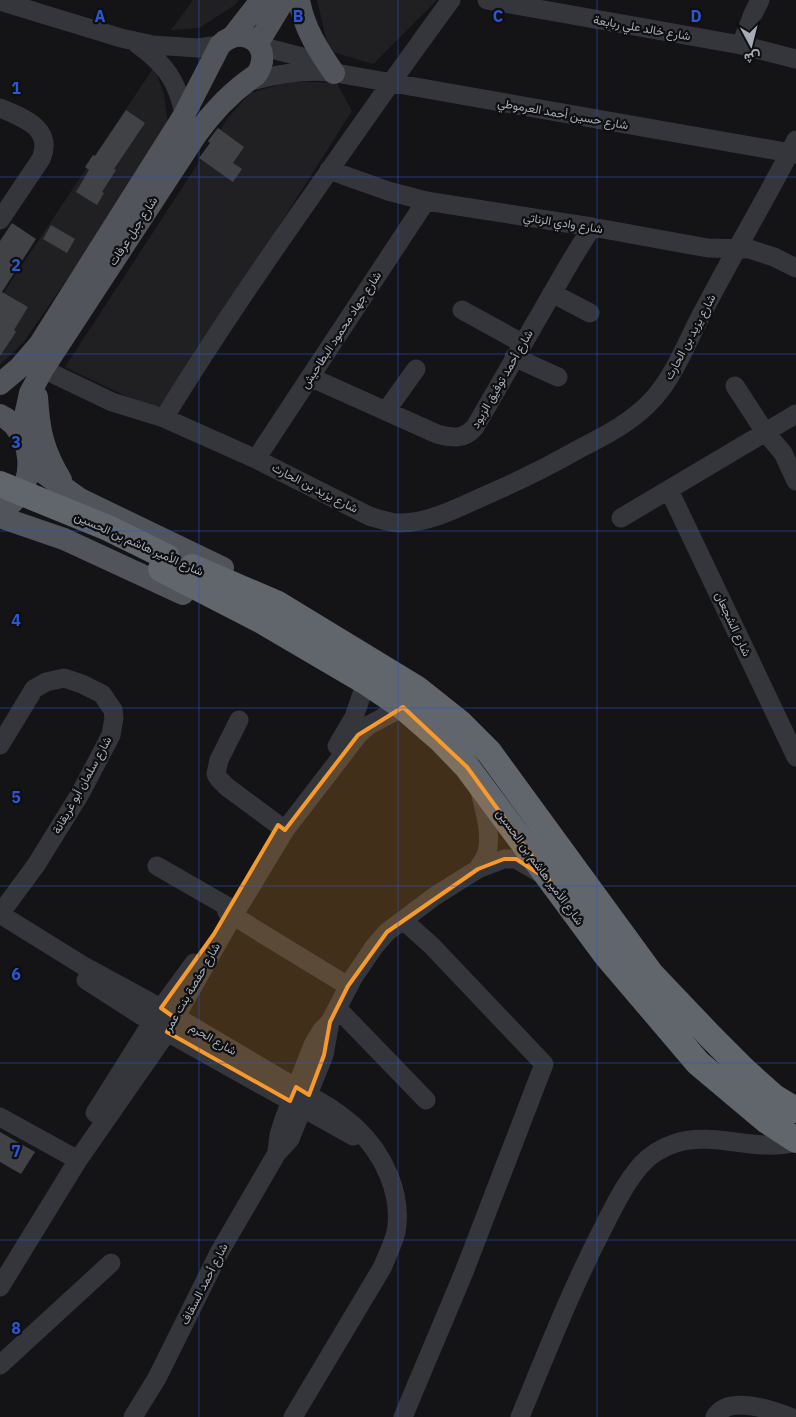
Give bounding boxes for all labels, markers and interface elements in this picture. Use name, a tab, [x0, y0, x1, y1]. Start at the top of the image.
text: A	[95, 6, 106, 26]
text: B	[293, 6, 304, 26]
text: C	[493, 6, 503, 26]
text: D	[690, 6, 702, 26]
street label: شارع خالد علي ربابعة	[592, 12, 692, 46]
north arrow	[726, 20, 776, 70]
text: ش	[743, 48, 762, 68]
text: 1	[11, 78, 21, 98]
street label: شارع حسين أحمد العرموطي	[496, 95, 630, 135]
street label: شارع جبل عرفات	[105, 193, 162, 269]
street label: شارع وادي الزناتي	[522, 209, 604, 239]
text: 2	[11, 255, 21, 275]
street label: شارع جهاد محمود البطاحيش	[297, 268, 386, 392]
street label: شارع يزيد بن الحارث	[661, 291, 720, 383]
street label: شارع أحمد توفيق الزيود	[467, 327, 538, 432]
text: 3	[11, 432, 21, 452]
street label: شارع يزيد بن الحارث	[269, 459, 361, 518]
street label: شارع الأمير هاشم بن الحسين	[72, 508, 206, 581]
street label: شارع الشجعان	[710, 589, 755, 659]
text: 4	[11, 610, 21, 630]
street label: شارع سلمان أبو غريقانة	[49, 733, 116, 837]
text: 5	[11, 787, 21, 807]
street label: شارع الأمير هاشم بن الحسين	[492, 806, 587, 929]
street label: شارع حفصة بنت عمر	[160, 940, 225, 1036]
text: 6	[11, 964, 21, 984]
street label: شارع الحرم	[186, 1019, 240, 1060]
text: 7	[11, 1141, 21, 1161]
street label: شارع أحمد السقاف	[176, 1240, 232, 1328]
text: 8	[11, 1318, 21, 1338]

